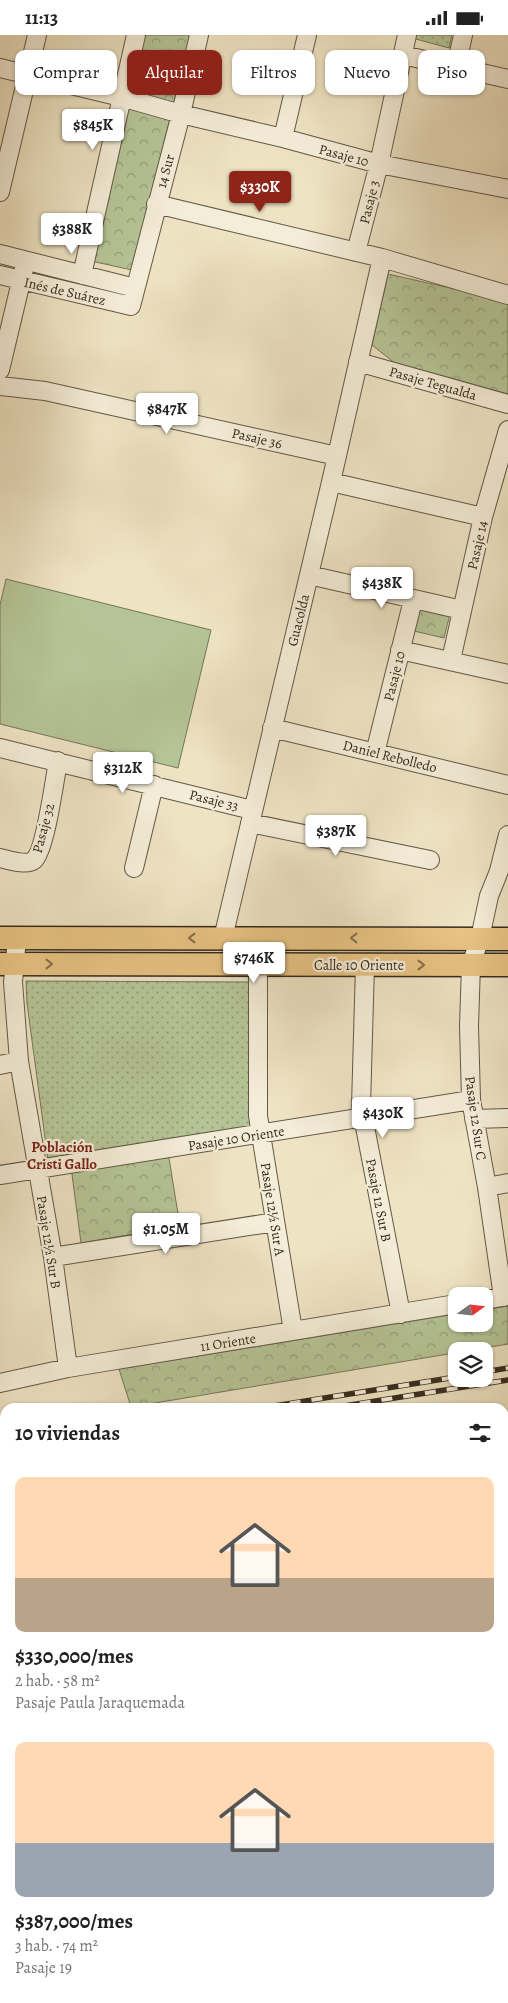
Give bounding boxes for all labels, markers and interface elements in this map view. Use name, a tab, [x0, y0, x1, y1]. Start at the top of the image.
text: 11:13	[25, 5, 58, 31]
chip: Comprar	[15, 50, 117, 95]
chip: Alquilar	[127, 50, 222, 95]
chip: Filtros	[232, 50, 315, 95]
chip: Nuevo	[325, 50, 408, 95]
chip: Piso	[418, 50, 485, 95]
pin: $845K	[58, 109, 128, 151]
text: $845K	[73, 114, 113, 136]
street label: Pasaje 10	[317, 140, 371, 171]
street label: 14 Sur	[152, 152, 179, 190]
pin: $330K	[225, 171, 295, 213]
text: $330K	[240, 176, 280, 198]
street label: Pasaje 3	[355, 178, 384, 226]
pin: $388K	[37, 213, 107, 255]
text: $388K	[52, 218, 92, 240]
street label: Inés de Suárez	[22, 273, 108, 310]
street label: Pasaje Tegualda	[387, 362, 479, 405]
pin: $847K	[132, 393, 202, 435]
text: $847K	[147, 398, 187, 420]
street label: Pasaje 36	[230, 423, 284, 453]
street label: Pasaje 14	[463, 519, 492, 572]
pin: $438K	[347, 567, 417, 609]
text: $438K	[362, 572, 402, 594]
street label: Guacolda	[283, 591, 314, 648]
street label: Pasaje 10	[379, 649, 410, 703]
street label: Daniel Rebolledo	[341, 736, 439, 777]
pin: $312K	[88, 751, 158, 794]
text: $312K	[104, 757, 142, 779]
street label: Pasaje 33	[187, 785, 241, 816]
street label: Pasaje 32	[28, 801, 59, 855]
pin: $387K	[301, 815, 371, 857]
text: $387K	[316, 820, 356, 842]
one-way arrow	[188, 933, 196, 943]
one-way arrow	[350, 933, 358, 943]
pin: $746K	[219, 941, 289, 984]
text: $746K	[234, 947, 274, 969]
street label: Calle 10 Oriente	[314, 956, 404, 975]
one-way arrow	[45, 959, 53, 969]
one-way arrow	[418, 960, 425, 970]
street label: Pasaje 12 Sur C	[460, 1075, 491, 1162]
pin: $430K	[348, 1097, 418, 1139]
text: $430K	[363, 1102, 403, 1124]
street label: Pasaje 10 Oriente	[186, 1121, 286, 1156]
district label: Población Cristi Gallo	[27, 1137, 97, 1174]
street label: Pasaje 12 Sur B	[361, 1157, 396, 1243]
street label: Pasaje 12½ Sur A	[256, 1161, 289, 1258]
street label: Pasaje 12½ Sur B	[32, 1194, 65, 1290]
pin: $1.05M	[125, 1213, 207, 1255]
text: $1.05M	[143, 1218, 189, 1240]
north arrow	[448, 1287, 492, 1333]
map controls	[448, 1287, 493, 1387]
street label: 11 Oriente	[199, 1329, 257, 1356]
button: layers	[448, 1342, 493, 1387]
text: 10 viviendas	[15, 1419, 120, 1447]
icon: filters	[466, 1419, 494, 1447]
icon: home	[210, 1510, 300, 1600]
text: $330,000/mes	[15, 1642, 134, 1670]
text: 2 hab. · 58 m²	[15, 1670, 100, 1692]
text: Pasaje Paula Jaraquemada	[15, 1692, 185, 1714]
icon: home	[210, 1775, 300, 1865]
text: $387,000/mes	[15, 1907, 133, 1935]
text: 3 hab. · 74 m²	[15, 1935, 98, 1957]
text: Pasaje 19	[15, 1957, 72, 1979]

